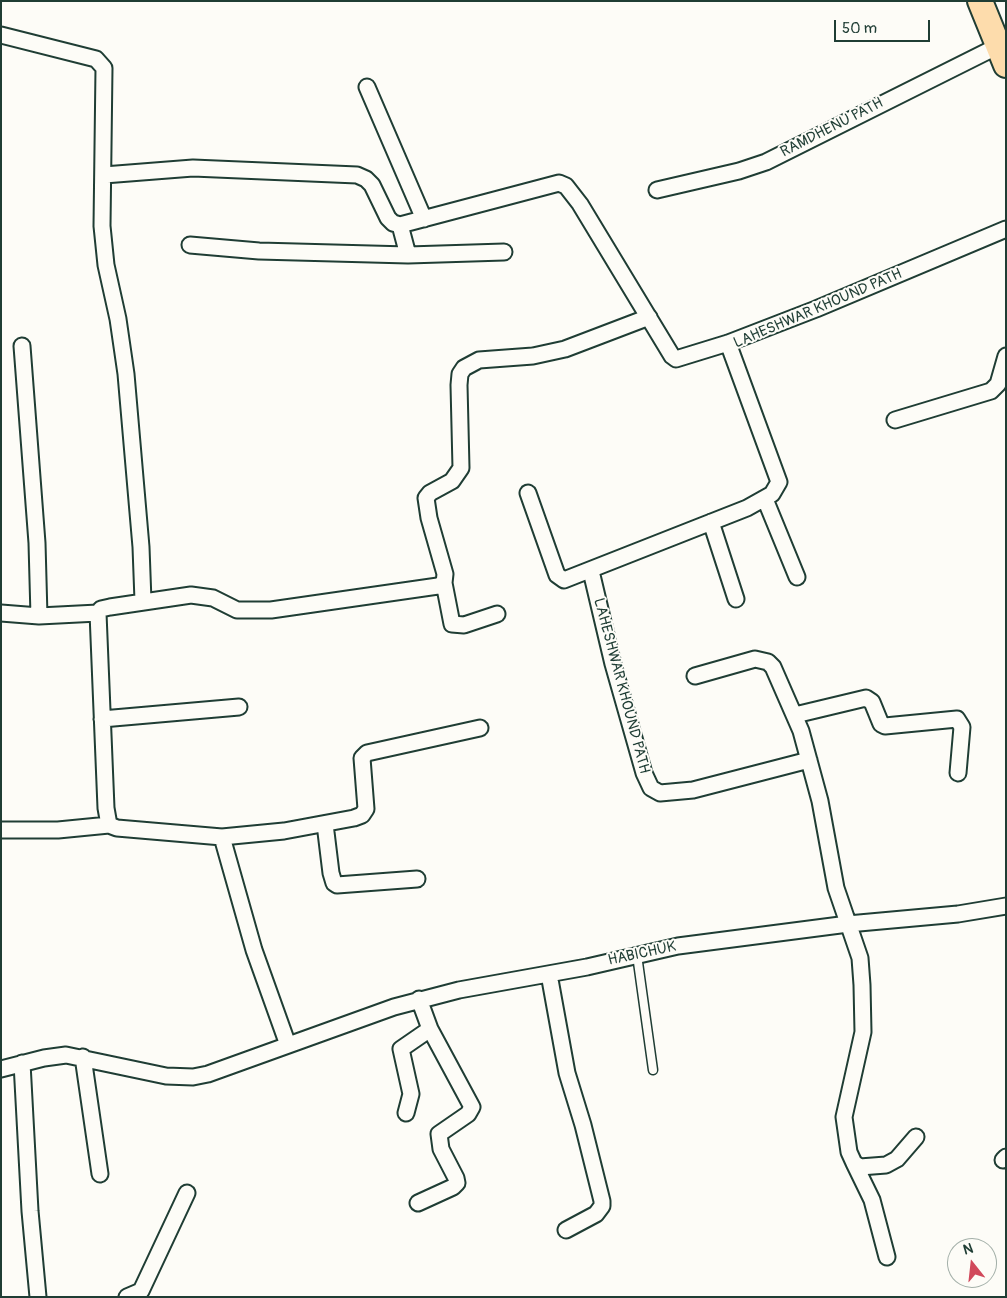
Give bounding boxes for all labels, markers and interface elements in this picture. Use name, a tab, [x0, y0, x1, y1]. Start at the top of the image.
scale bar	[837, 10, 933, 42]
text: 50 m	[842, 19, 877, 38]
street label: RAMDHENU PATH	[778, 94, 886, 162]
street label: LAHESHWAR KHOUND PATH	[731, 265, 905, 353]
street label: LAHESHWAR KHOUND PATH	[589, 596, 653, 776]
street label: HABICHUK	[606, 938, 678, 970]
north arrow	[947, 1238, 997, 1288]
text: N	[961, 1240, 975, 1259]

